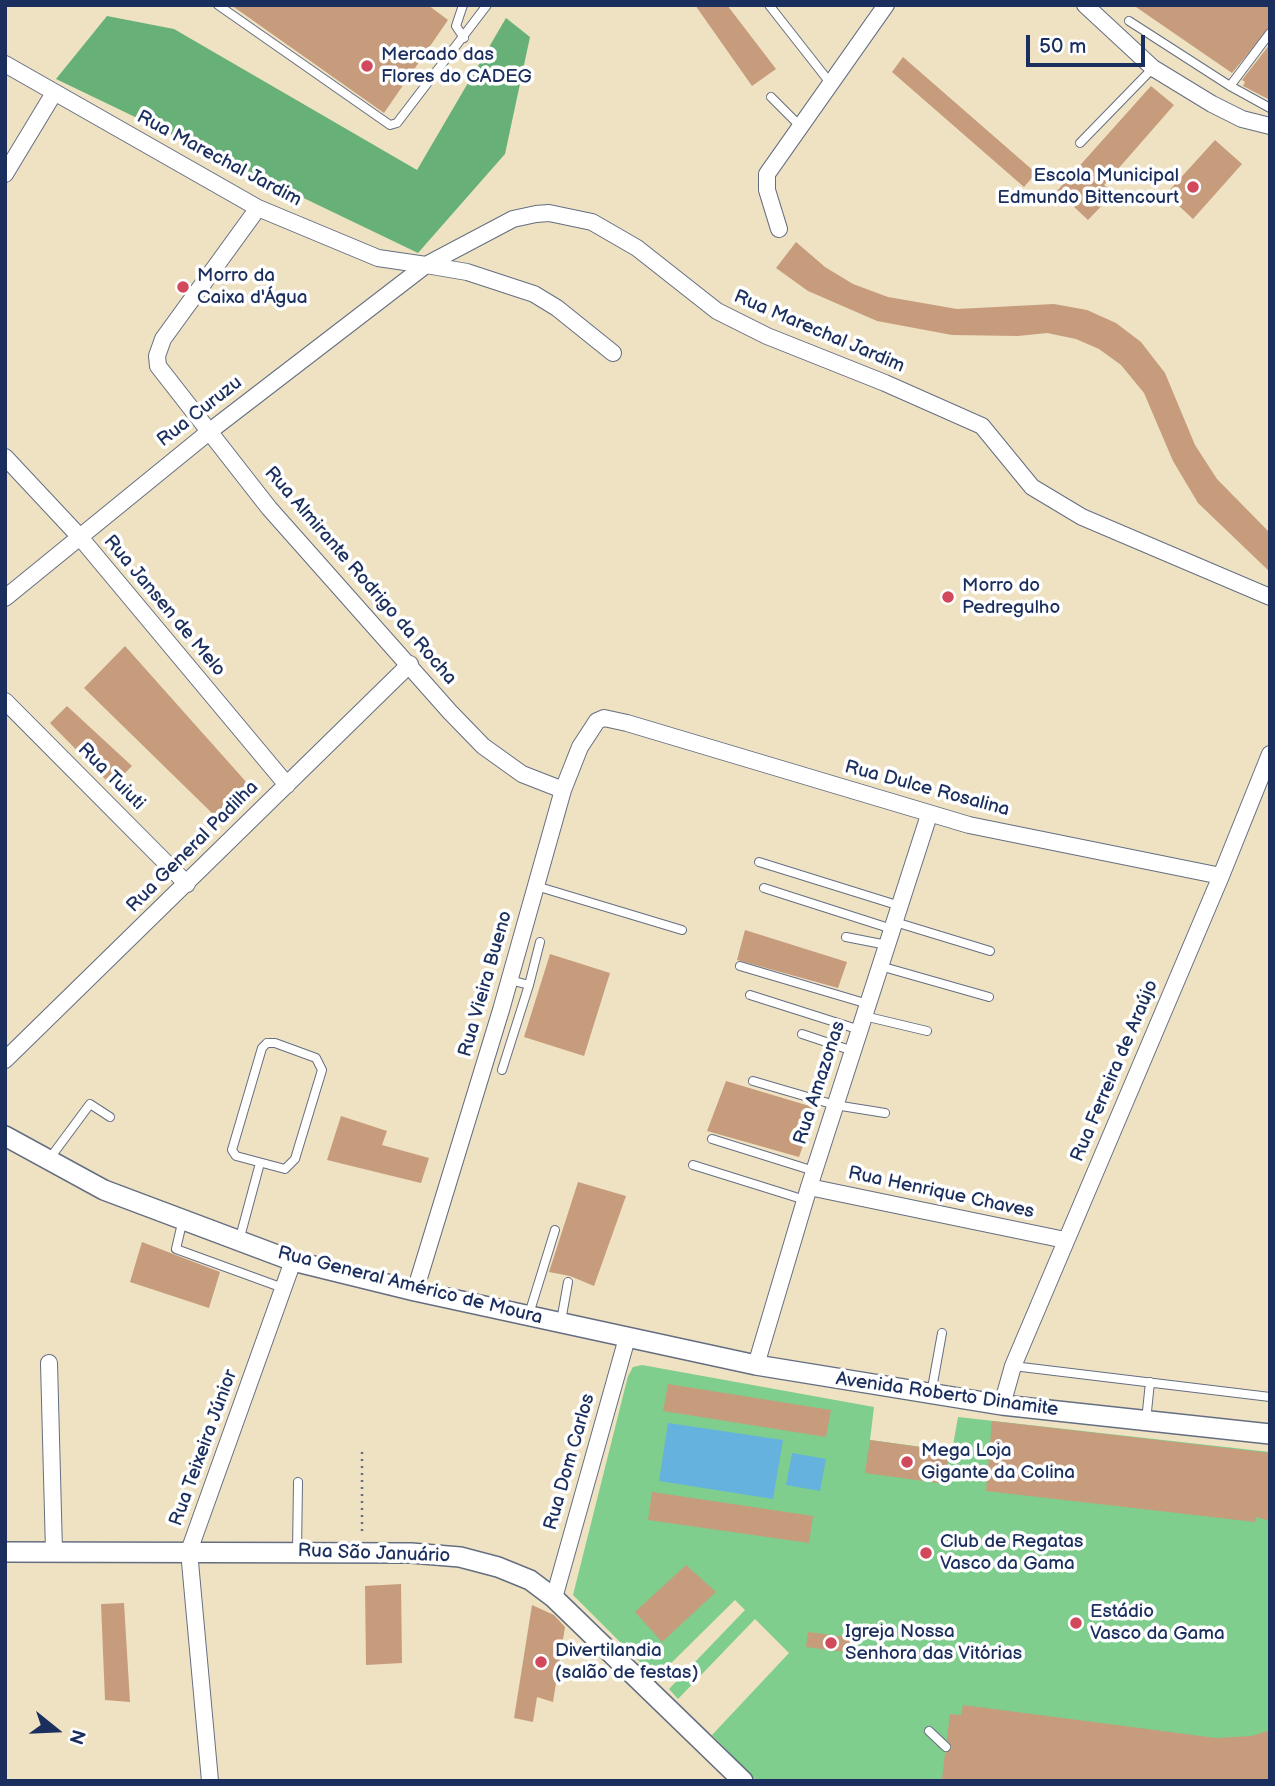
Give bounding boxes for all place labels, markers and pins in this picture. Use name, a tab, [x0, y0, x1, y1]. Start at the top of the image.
place label: Mercado das Flores do CADEG	[381, 44, 532, 88]
marker: Mercado das Flores do CADEG	[359, 58, 375, 74]
place label: Escola Municipal Edmundo Bittencourt	[997, 165, 1179, 209]
marker: Escola Municipal Edmundo Bittencourt	[1185, 179, 1201, 195]
place label: Morro da Caixa d'Água	[197, 265, 308, 309]
marker: Morro da Caixa d'Água	[175, 279, 191, 295]
place label: Morro do Pedregulho	[962, 575, 1060, 619]
marker: Morro do Pedregulho	[940, 589, 956, 605]
place label: Mega Loja Gigante da Colina	[921, 1440, 1075, 1484]
marker: Mega Loja Gigante da Colina	[899, 1454, 915, 1470]
place label: Club de Regatas Vasco da Gama	[940, 1531, 1083, 1575]
marker: Club de Regatas Vasco da Gama	[918, 1545, 934, 1561]
place label: Estádio Vasco da Gama	[1090, 1601, 1225, 1645]
marker: Estádio Vasco da Gama	[1068, 1615, 1084, 1631]
place label: Igreja Nossa Senhora das Vitórias	[845, 1621, 1022, 1665]
marker: Igreja Nossa Senhora das Vitórias	[823, 1635, 839, 1651]
place label: Divertilandia (salão de festas)	[555, 1640, 698, 1684]
marker: Divertilandia (salão de festas)	[533, 1654, 549, 1670]

